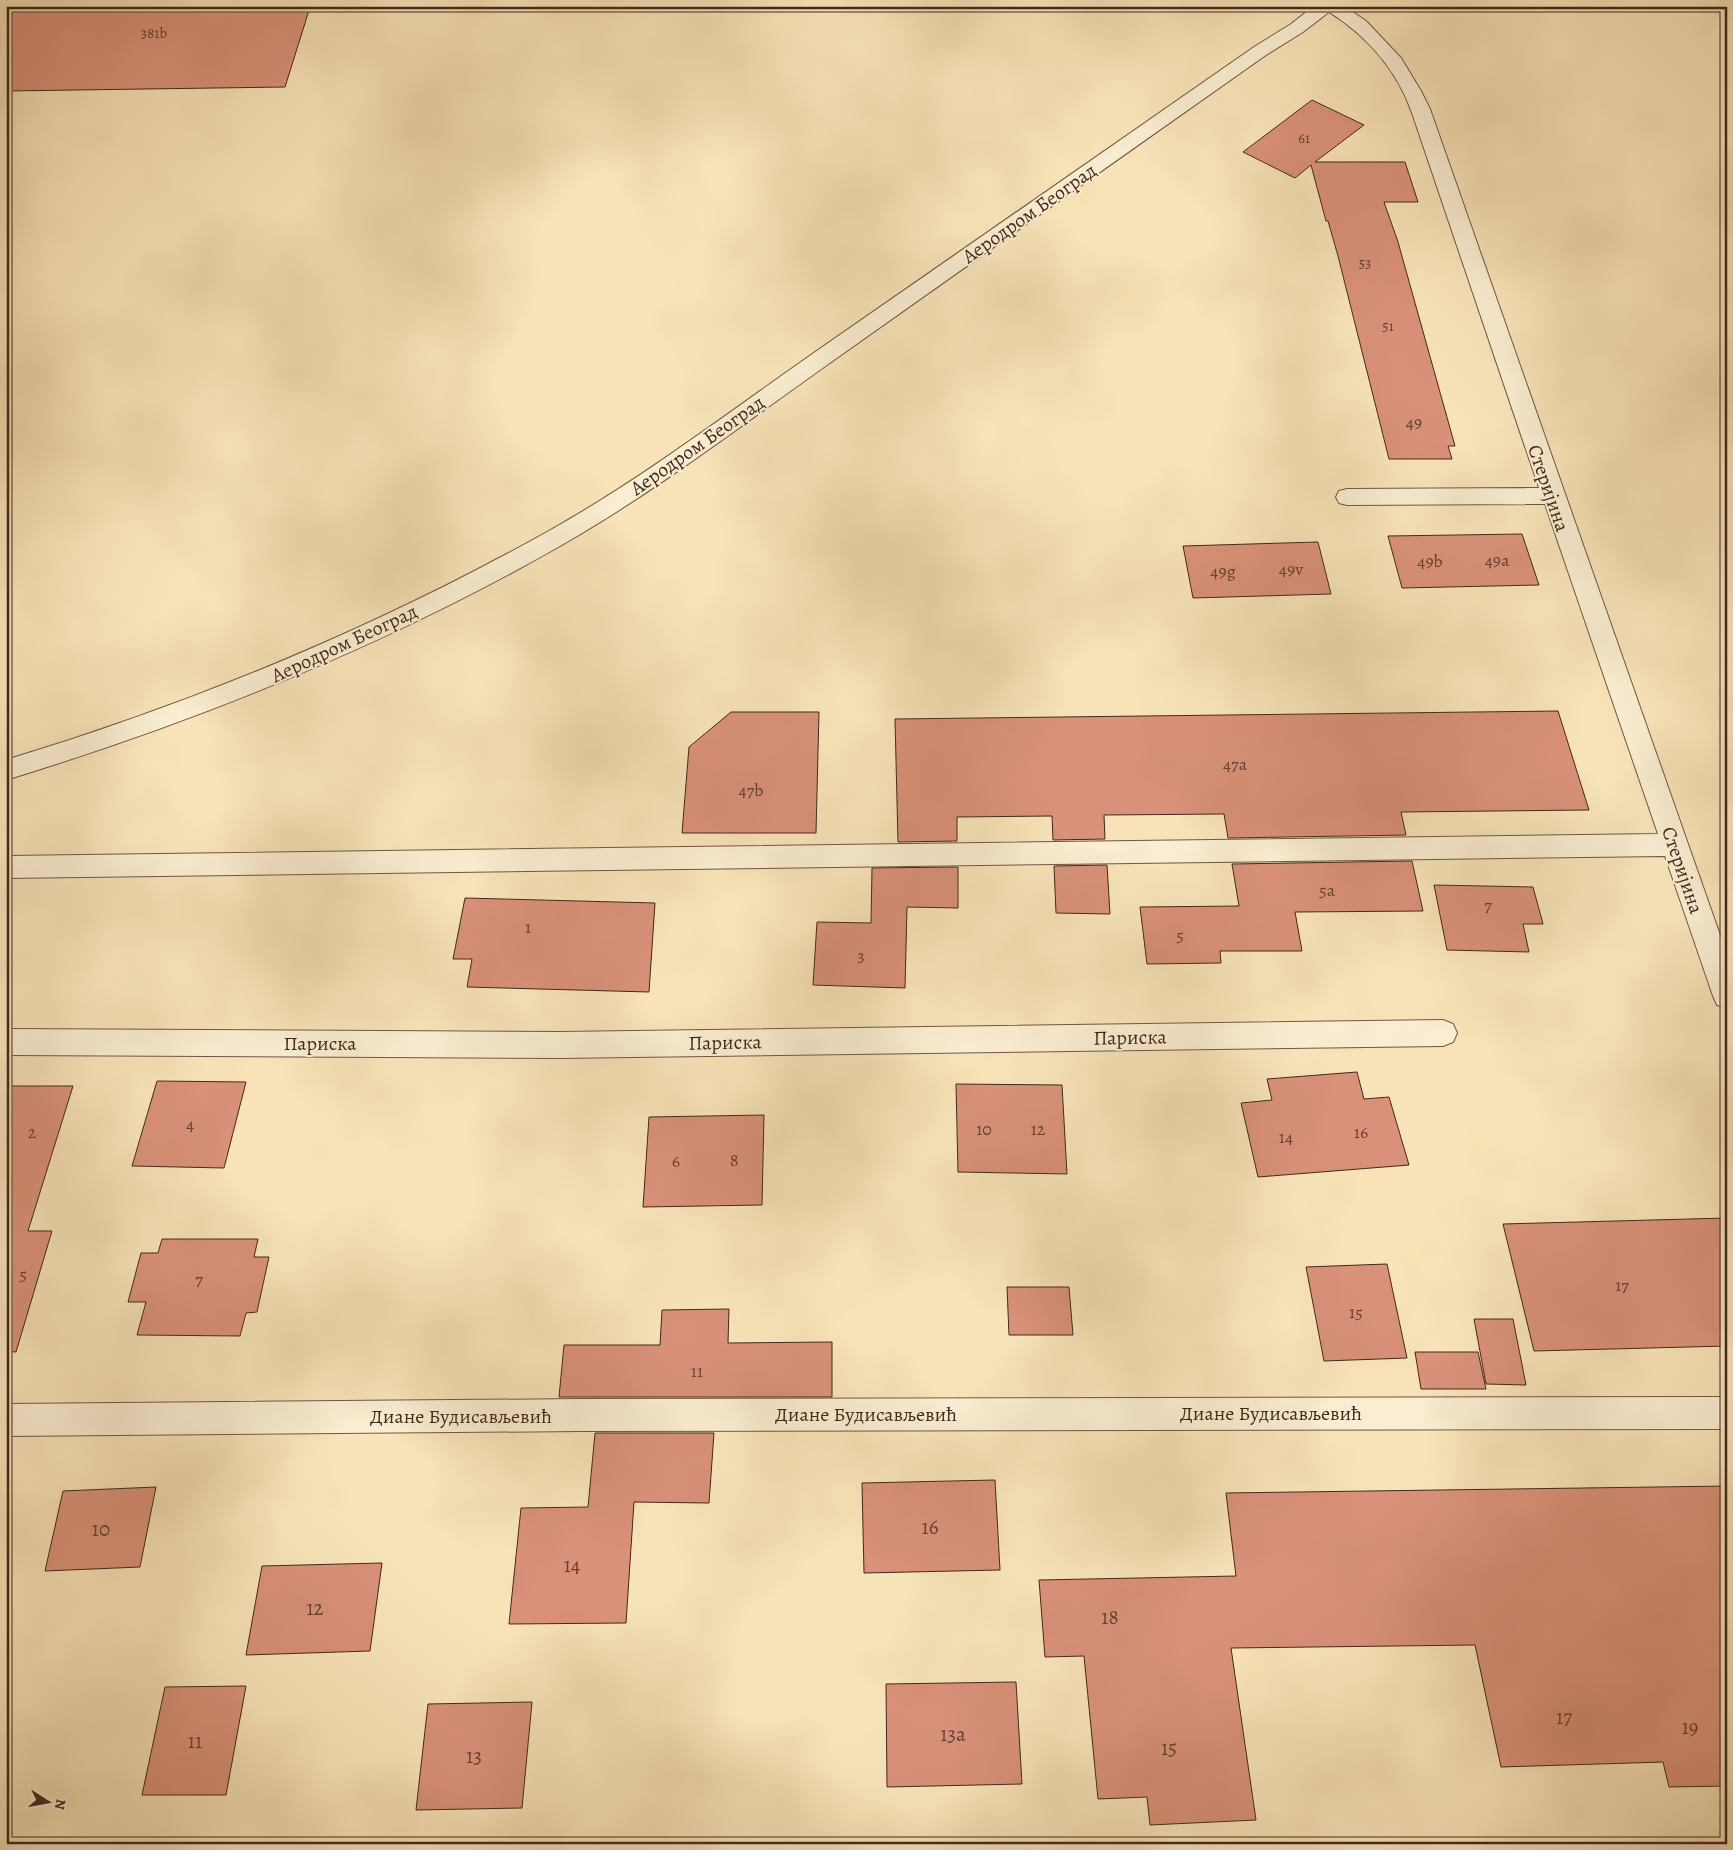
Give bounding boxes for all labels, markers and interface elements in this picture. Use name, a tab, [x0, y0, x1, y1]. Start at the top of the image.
house number: 381b	[141, 23, 168, 43]
house number: 61	[1298, 128, 1310, 148]
street label: Аеродром Београд	[956, 157, 1102, 270]
house number: 53	[1359, 253, 1371, 273]
house number: 51	[1382, 316, 1394, 336]
street label: Аеродром Београд	[624, 389, 770, 502]
house number: 49	[1406, 410, 1422, 434]
street label: Стеријина	[1521, 441, 1576, 536]
house number: 49a	[1485, 548, 1510, 572]
house number: 49b	[1417, 549, 1443, 573]
house number: 49v	[1279, 557, 1304, 581]
house number: 49g	[1210, 559, 1236, 583]
street label: Аеродром Београд	[266, 598, 422, 690]
house number: 47a	[1223, 752, 1248, 776]
house number: 47b	[739, 778, 763, 802]
street label: Стеријина	[1655, 823, 1710, 918]
house number: 5a	[1319, 878, 1336, 902]
house number: 7	[1484, 893, 1492, 917]
house number: 1	[525, 915, 531, 939]
house number: 5	[1176, 923, 1184, 947]
house number: 3	[857, 943, 865, 967]
street label: Париска	[1093, 1023, 1168, 1052]
street label: Париска	[688, 1028, 763, 1057]
street label: Париска	[283, 1030, 357, 1057]
house number: 4	[186, 1112, 194, 1136]
house number: 10	[976, 1117, 992, 1141]
house number: 12	[1031, 1117, 1046, 1141]
house number: 2	[28, 1120, 37, 1144]
house number: 16	[1354, 1120, 1368, 1144]
house number: 14	[1279, 1125, 1293, 1149]
house number: 8	[730, 1148, 738, 1172]
house number: 6	[672, 1149, 680, 1173]
house number: 5	[19, 1262, 27, 1286]
house number: 7	[195, 1267, 203, 1291]
house number: 17	[1615, 1273, 1629, 1297]
house number: 15	[1349, 1300, 1363, 1324]
house number: 11	[691, 1359, 703, 1383]
street label: Диане Будисављевић	[1180, 1400, 1362, 1427]
street label: Диане Будисављевић	[775, 1401, 957, 1428]
street label: Диане Будисављевић	[370, 1403, 552, 1430]
house number: 16	[922, 1513, 939, 1541]
house number: 10	[92, 1515, 110, 1543]
house number: 14	[564, 1551, 580, 1579]
house number: 12	[306, 1594, 324, 1622]
house number: 18	[1101, 1603, 1119, 1631]
house number: 17	[1556, 1703, 1572, 1731]
house number: 19	[1682, 1713, 1698, 1741]
house number: 13a	[940, 1720, 966, 1748]
house number: 11	[188, 1727, 202, 1755]
house number: 15	[1161, 1734, 1177, 1762]
house number: 13	[466, 1742, 482, 1770]
north arrow	[22, 1778, 72, 1828]
text: N	[50, 1798, 71, 1811]

